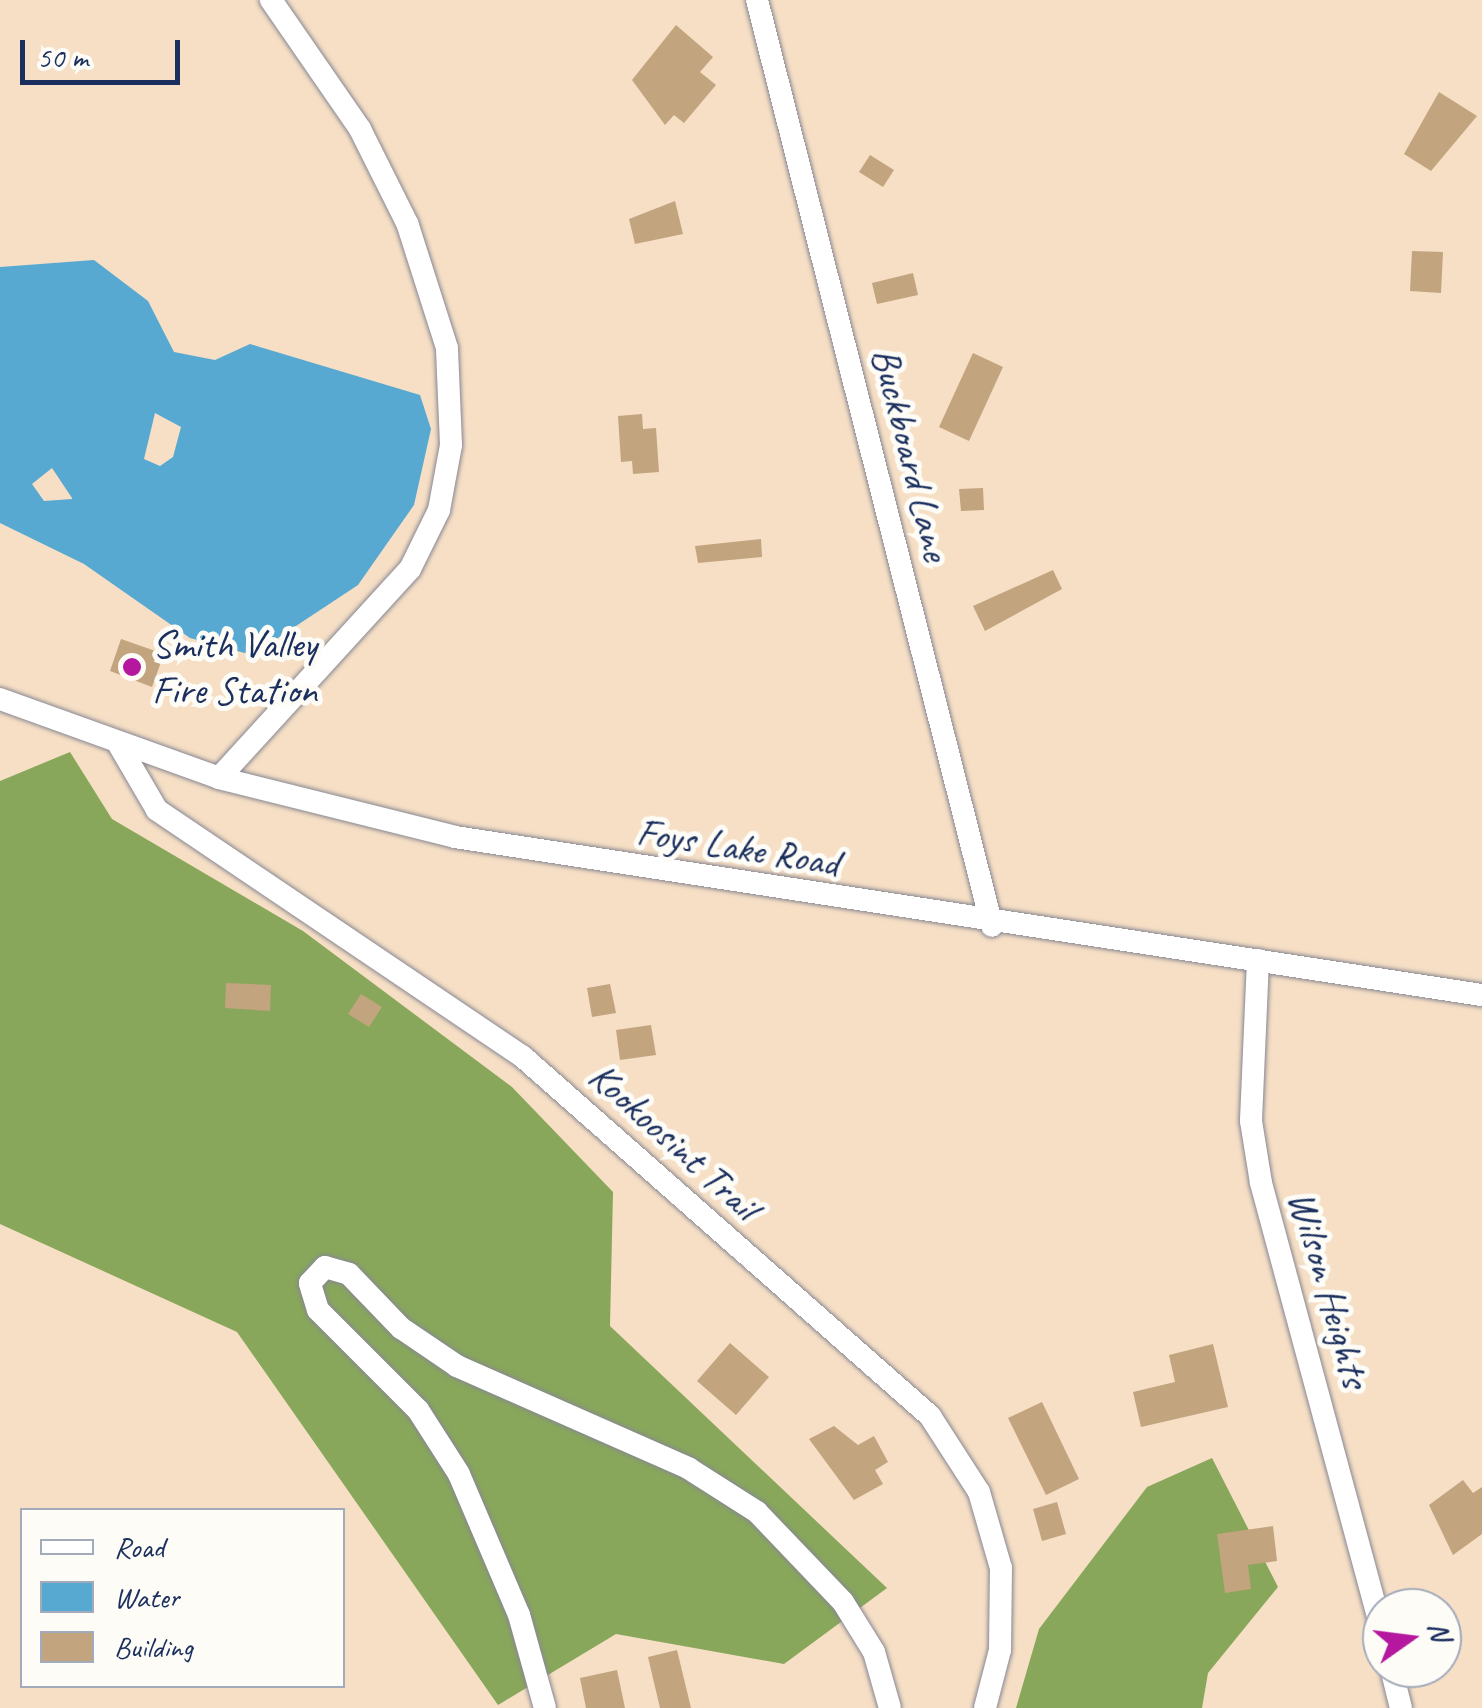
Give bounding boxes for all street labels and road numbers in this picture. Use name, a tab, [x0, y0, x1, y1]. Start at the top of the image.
street label: Buckboard Lane	[861, 343, 961, 565]
street label: Foys Lake Road	[632, 807, 844, 887]
street label: Kookoosint Trail	[579, 1052, 769, 1230]
street label: Wilson Heights	[1278, 1185, 1380, 1393]

